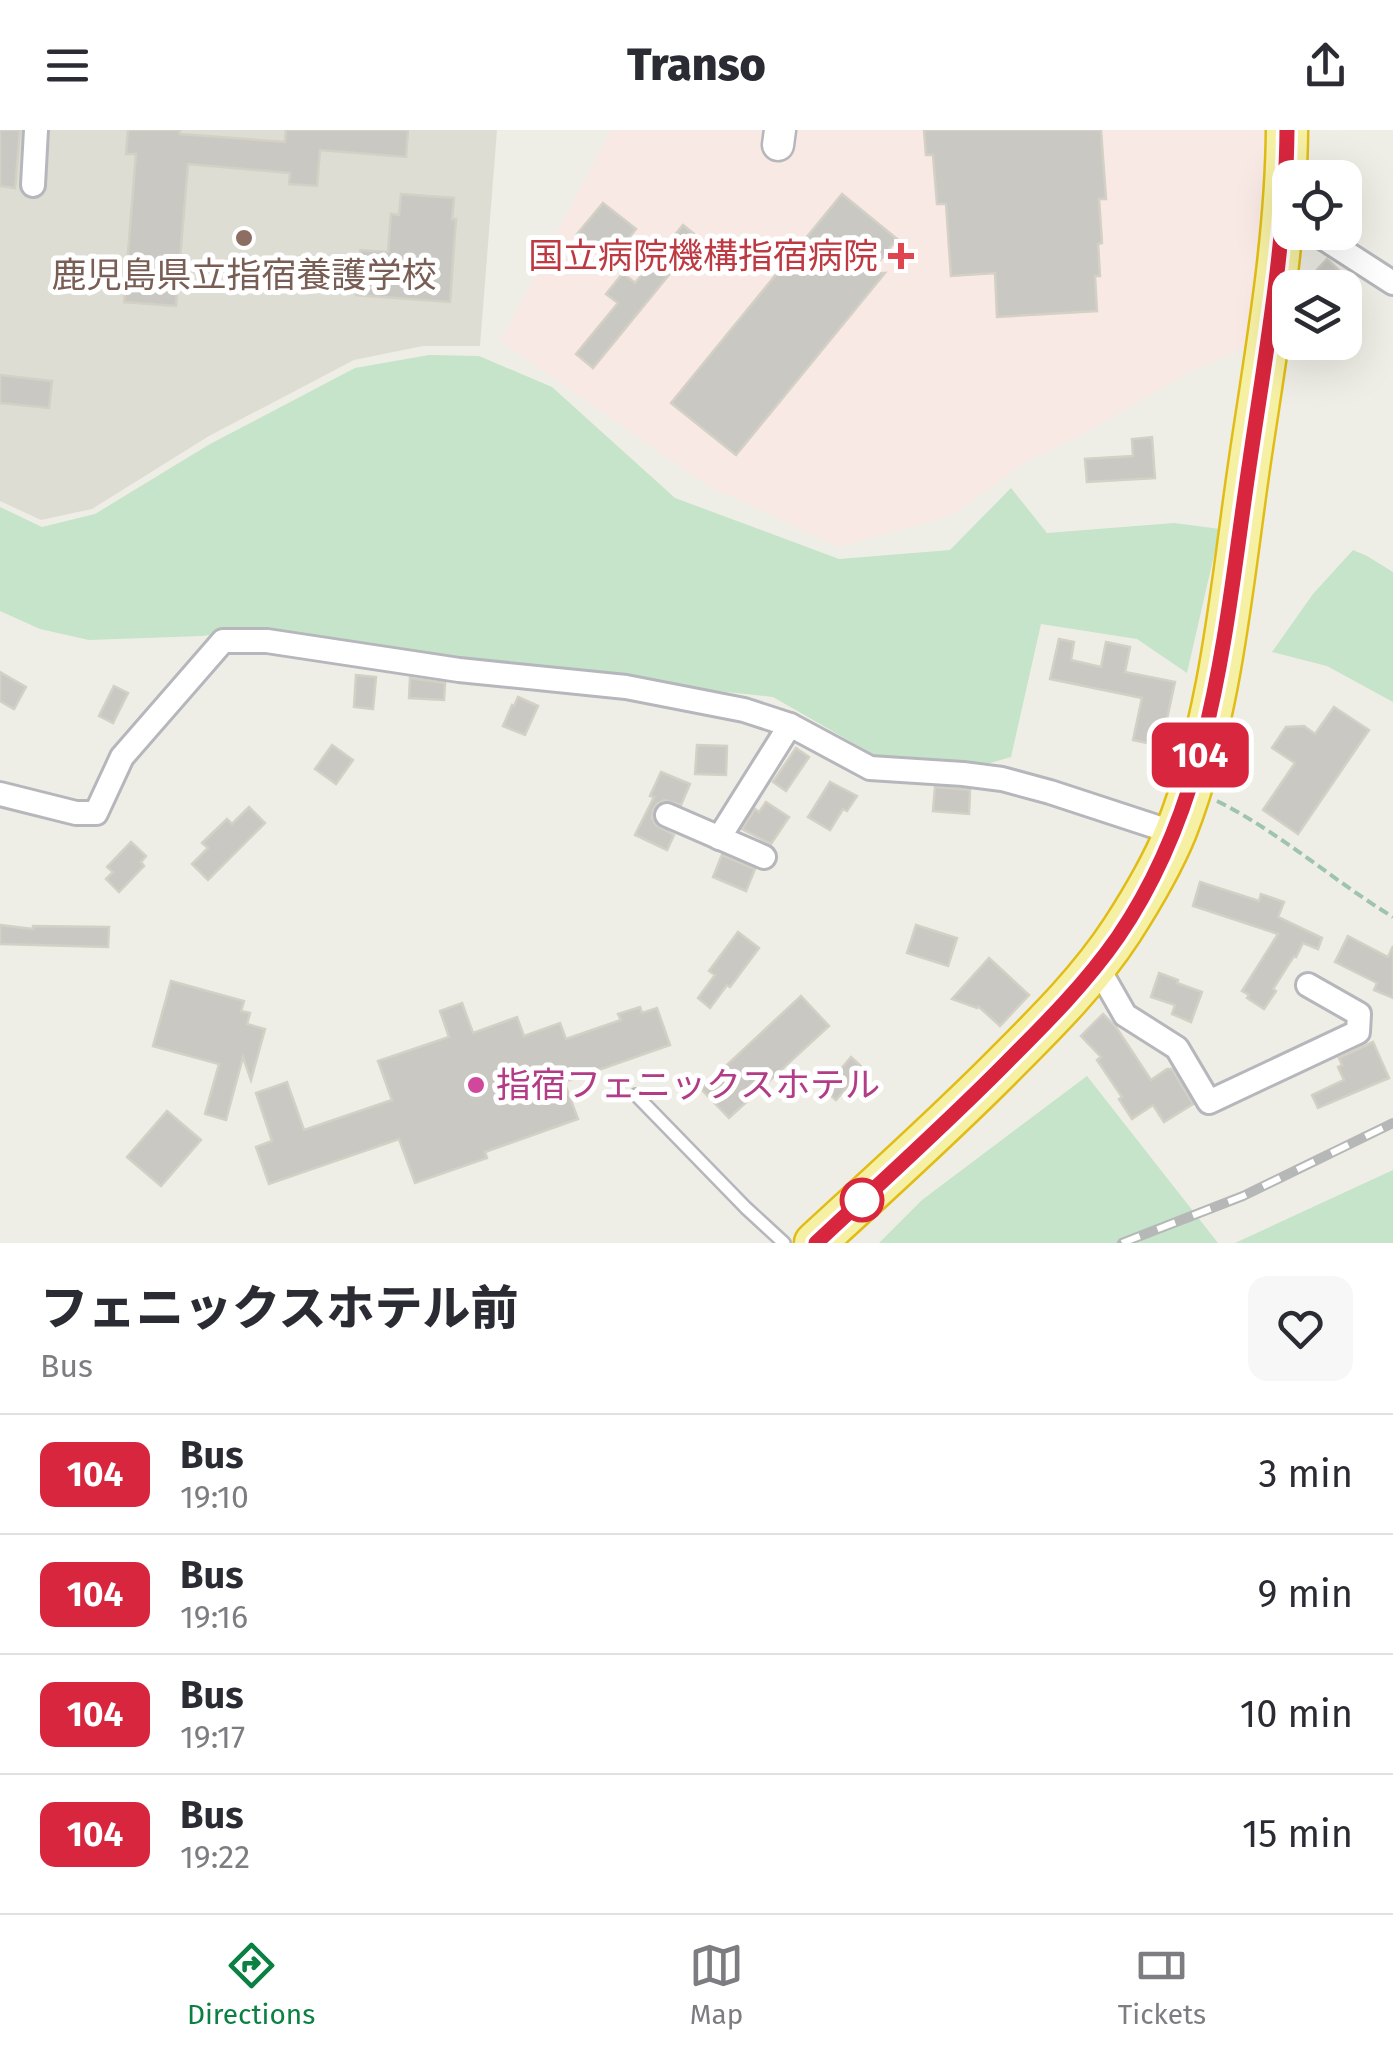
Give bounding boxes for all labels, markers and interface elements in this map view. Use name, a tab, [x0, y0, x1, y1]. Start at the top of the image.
icon: menu	[40, 38, 95, 93]
text: Transo	[627, 38, 766, 92]
icon: share	[1298, 38, 1353, 93]
map controls	[1272, 160, 1362, 360]
button: locate	[1272, 160, 1362, 250]
marker: 鹿児島県立指宿養護学校	[233, 227, 255, 249]
place label: 国立病院機構指宿病院	[528, 235, 878, 277]
marker: 国立病院機構指宿病院	[888, 243, 914, 269]
place label: 鹿児島県立指宿養護学校	[51, 254, 437, 296]
button: layers	[1272, 270, 1362, 360]
line badge: 104	[1142, 722, 1258, 788]
text: 104	[1172, 734, 1228, 776]
place label: 指宿フェニックスホテル	[496, 1064, 880, 1106]
marker: 指宿フェニックスホテル	[465, 1074, 487, 1096]
unlabelled marker	[841, 1179, 883, 1221]
button: heart	[1248, 1276, 1353, 1381]
text: フェニックスホテル前	[40, 1280, 519, 1338]
text: Bus	[40, 1347, 93, 1385]
text: Bus	[180, 1432, 244, 1478]
text: 3 min	[1258, 1451, 1353, 1497]
text: 104	[67, 1453, 123, 1495]
text: 19:10	[180, 1478, 249, 1516]
text: Bus	[180, 1552, 244, 1598]
text: 9 min	[1257, 1571, 1353, 1617]
text: 104	[67, 1573, 123, 1615]
text: 19:16	[180, 1598, 248, 1636]
text: Bus	[180, 1672, 244, 1718]
text: 10 min	[1240, 1691, 1353, 1737]
text: 104	[67, 1693, 123, 1735]
text: 19:17	[180, 1718, 245, 1756]
text: Bus	[180, 1792, 244, 1838]
text: 15 min	[1242, 1811, 1353, 1857]
text: 104	[67, 1813, 123, 1855]
text: 19:22	[180, 1838, 250, 1876]
tab: Directions	[187, 1938, 315, 2031]
tab: Map	[689, 1938, 744, 2031]
tab: Tickets	[1118, 1938, 1206, 2031]

